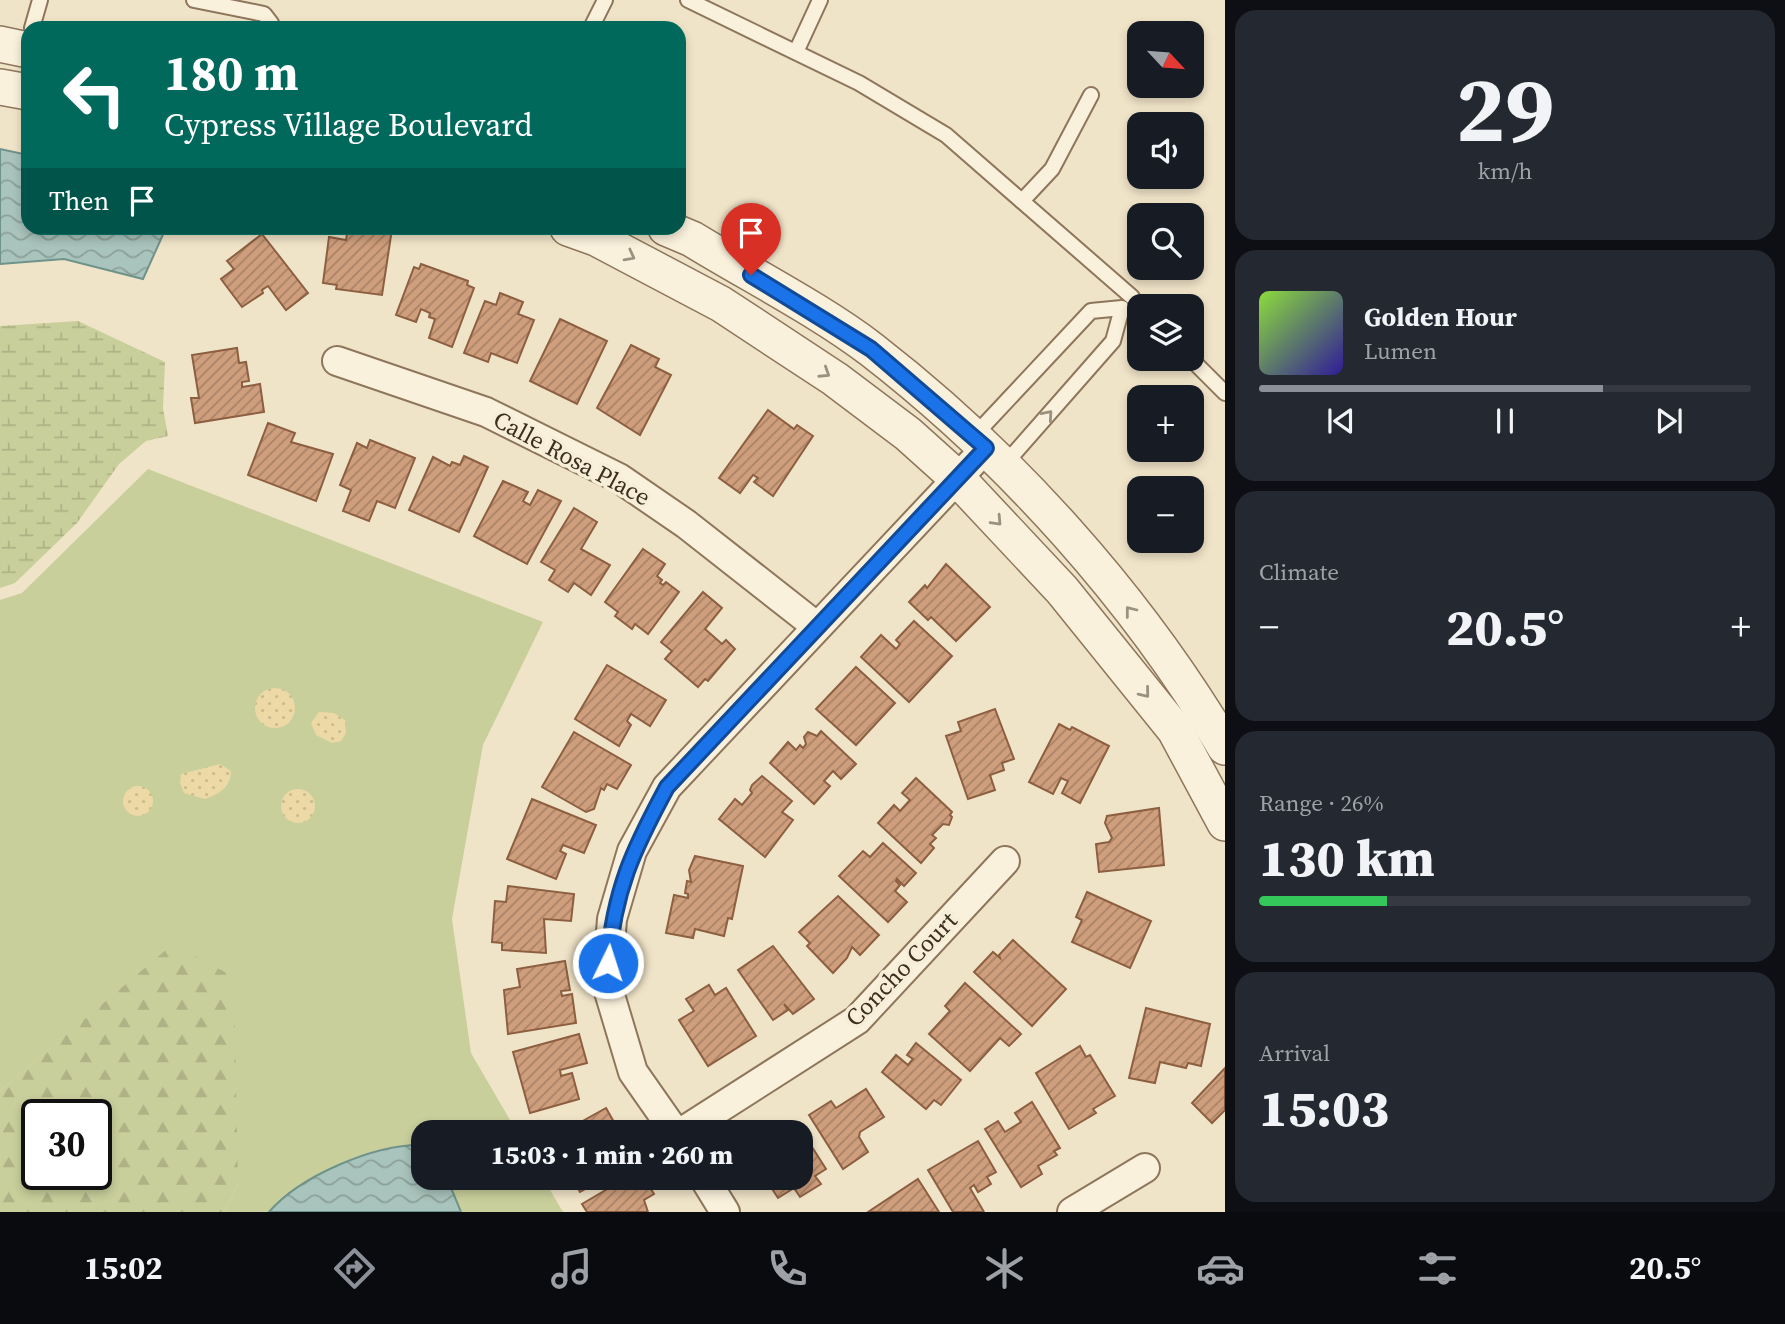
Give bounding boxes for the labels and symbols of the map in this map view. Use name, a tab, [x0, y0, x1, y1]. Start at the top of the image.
north arrow	[1127, 21, 1204, 98]
pin	[721, 203, 781, 275]
one-way arrow	[623, 248, 635, 261]
one-way arrow	[817, 364, 830, 377]
street label: Calle Rosa Place	[488, 403, 656, 513]
one-way arrow	[1040, 410, 1052, 423]
one-way arrow	[989, 513, 1001, 526]
one-way arrow	[1126, 606, 1139, 618]
one-way arrow	[1137, 685, 1149, 698]
street label: Concho Court	[838, 904, 964, 1034]
position arrow	[571, 926, 645, 1000]
speed limit sign: 30	[21, 1099, 112, 1190]

